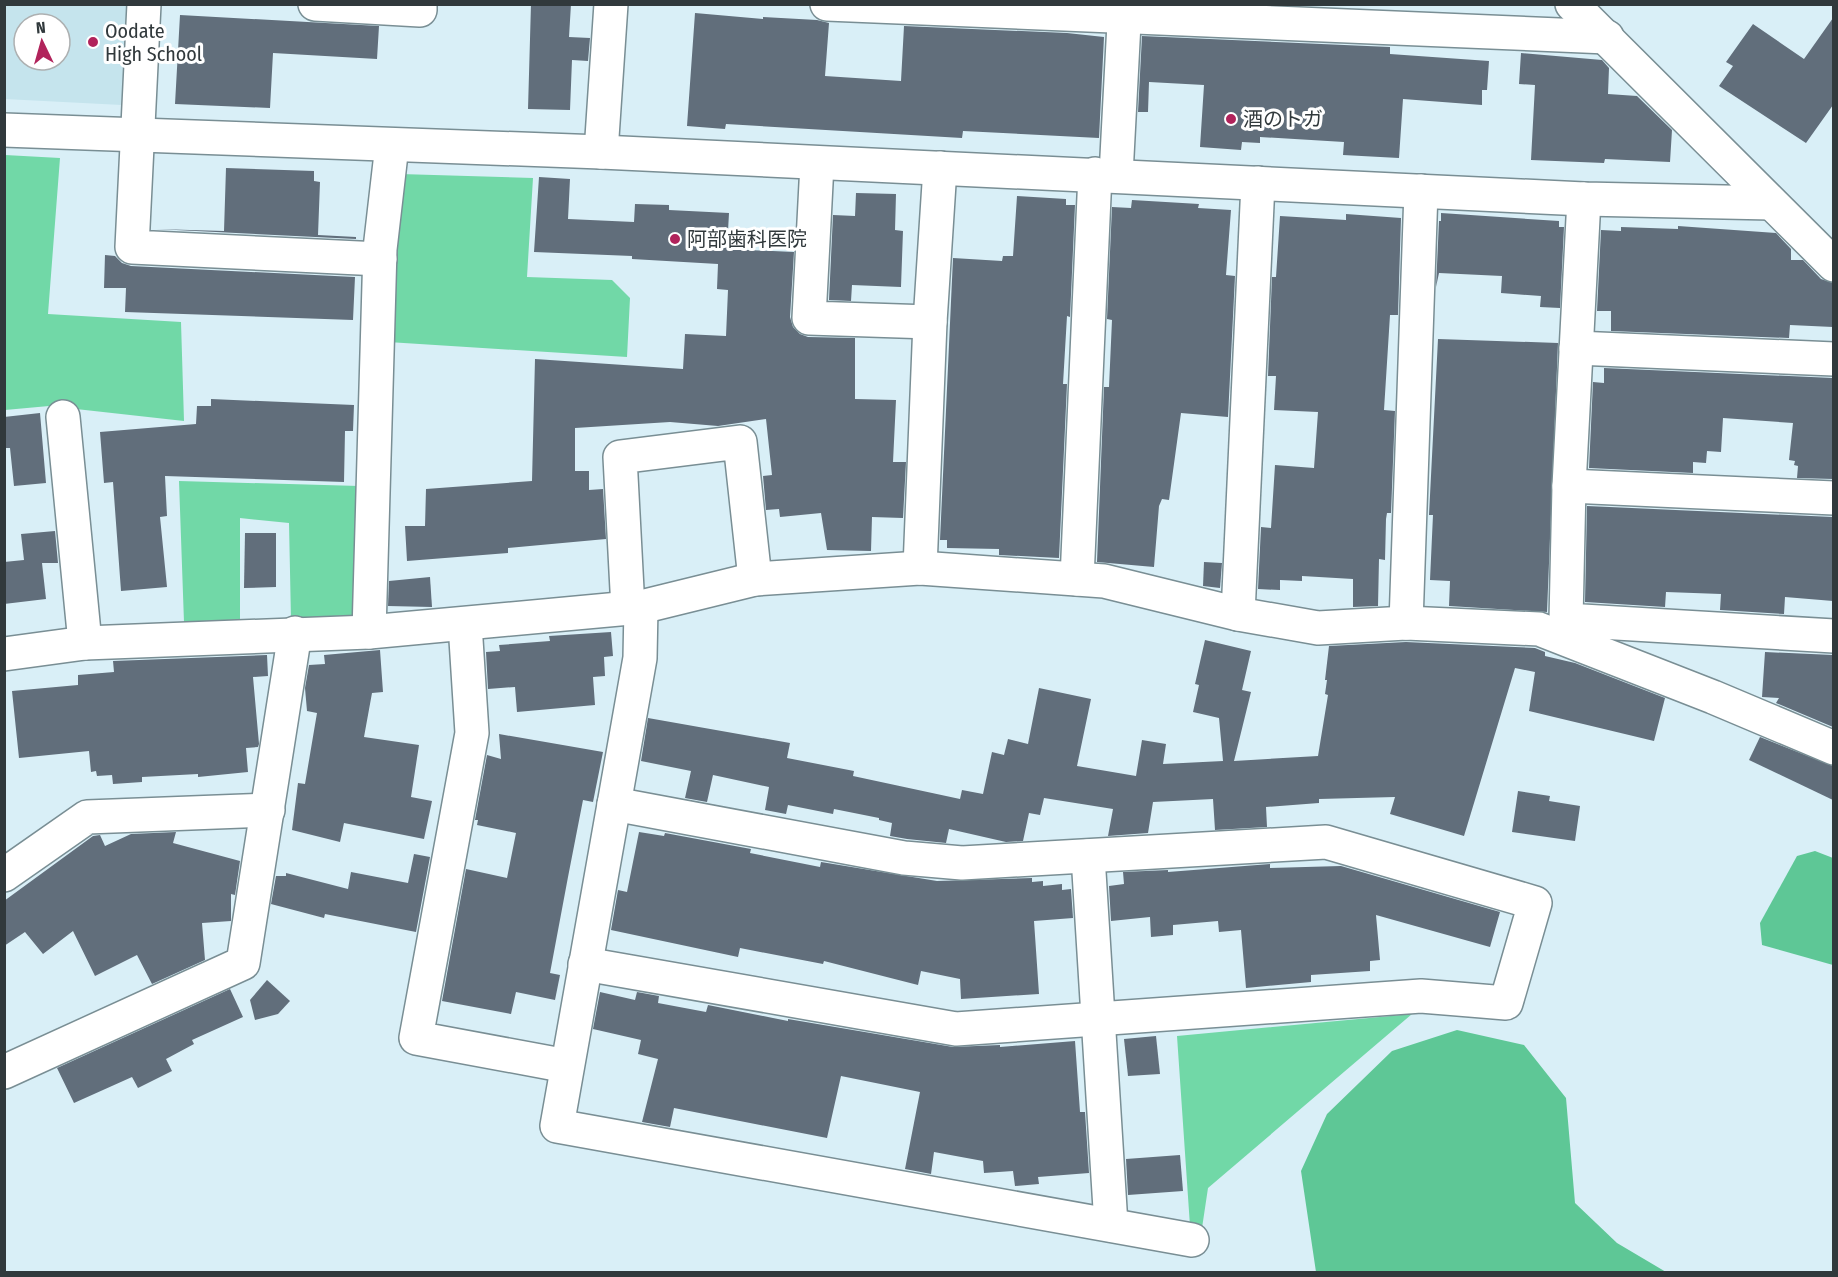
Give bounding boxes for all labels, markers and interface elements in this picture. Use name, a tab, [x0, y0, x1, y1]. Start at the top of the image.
north arrow	[12, 12, 72, 72]
text: N	[35, 18, 46, 37]
place label: Oodate High School	[105, 19, 202, 66]
marker: Oodate High School	[86, 35, 100, 49]
place label: 酒のトガ	[1243, 107, 1323, 131]
marker: 酒のトガ	[1224, 112, 1238, 126]
place label: 阿部歯科医院	[687, 227, 807, 251]
marker: 阿部歯科医院	[668, 232, 682, 246]

